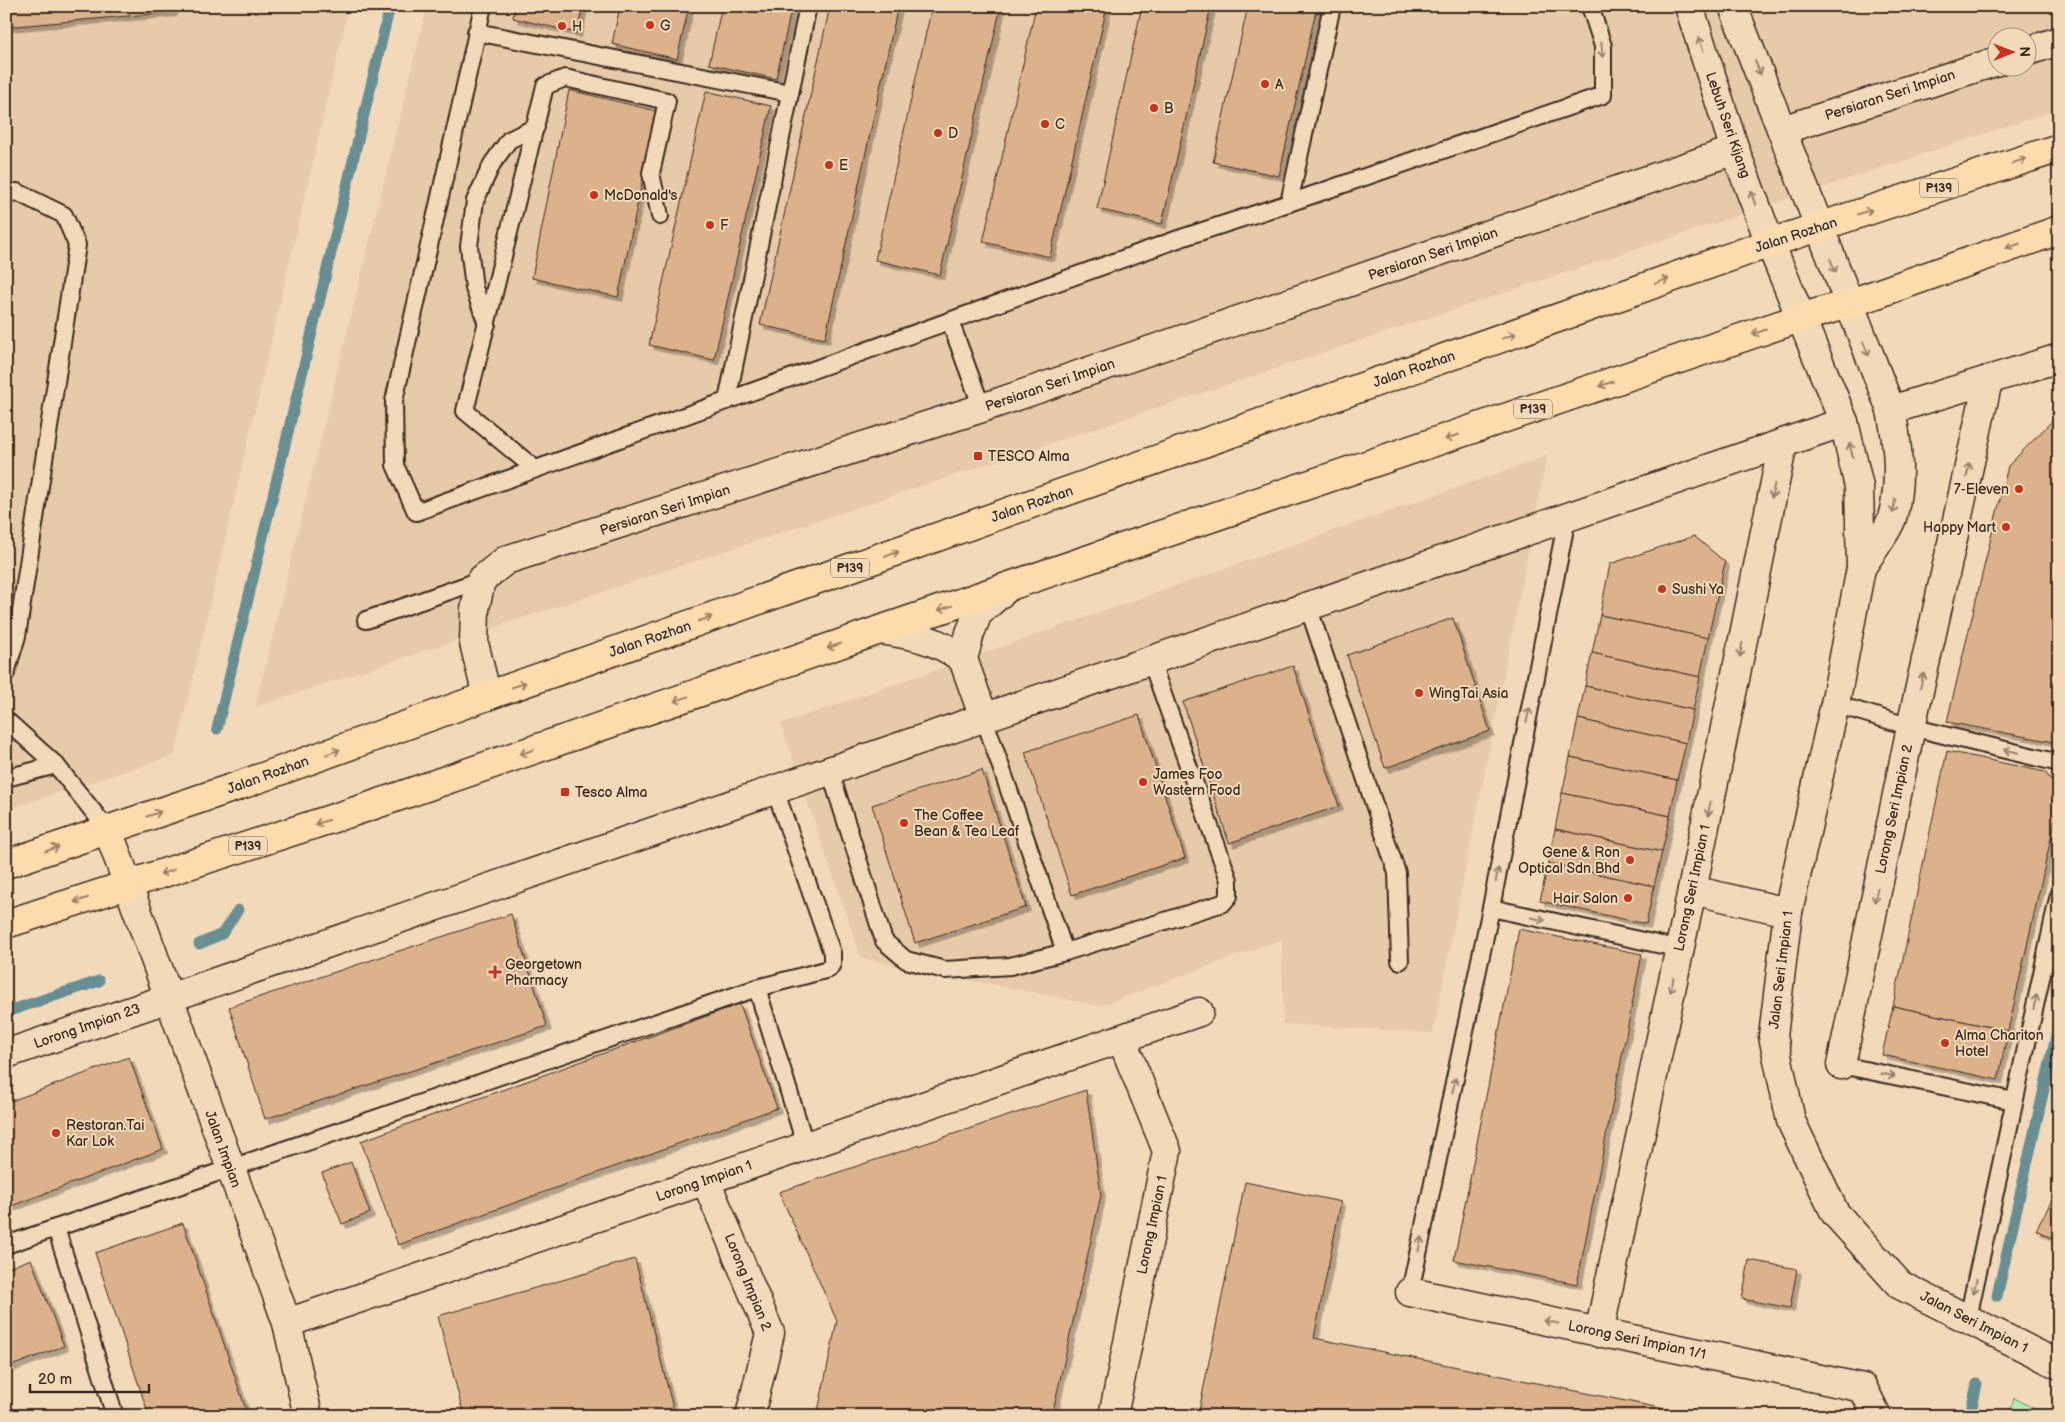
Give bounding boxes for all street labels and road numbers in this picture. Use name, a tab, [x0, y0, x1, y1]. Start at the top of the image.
street label: Persiaran Seri Impian	[1823, 66, 1957, 124]
street label: Lebuh Seri Kijang	[1702, 70, 1754, 180]
road number: P139	[1920, 178, 1958, 198]
street label: Jalan Rozhan	[1753, 214, 1839, 256]
street label: Persiaran Seri Impian	[1366, 224, 1500, 284]
street label: Jalan Rozhan	[1371, 347, 1457, 391]
street label: Persiaran Seri Impian	[983, 355, 1117, 415]
road number: P139	[1514, 399, 1552, 418]
street label: Persiaran Seri Impian	[598, 481, 732, 539]
street label: Jalan Rozhan	[989, 482, 1075, 526]
road number: P139	[831, 558, 869, 578]
street label: Jalan Rozhan	[607, 617, 693, 661]
street label: Lorong Seri Impian 2	[1872, 742, 1916, 875]
street label: Jalan Rozhan	[225, 752, 311, 798]
street label: Lorong Seri Impian 1	[1670, 823, 1714, 953]
road number: P139	[229, 836, 267, 856]
street label: Jalan Seri Impian 1	[1765, 910, 1797, 1030]
street label: Lorong Impian 23	[31, 1000, 143, 1052]
street label: Jalan Impian	[201, 1108, 245, 1190]
street label: Lorong Impian 1	[654, 1157, 754, 1205]
street label: Lorong Impian 1	[1133, 1174, 1171, 1276]
street label: Lorong Impian 2	[721, 1231, 775, 1334]
street label: Jalan Seri Impian 1	[1917, 1288, 2031, 1356]
street label: Lorong Seri Impian 1/1	[1566, 1317, 1708, 1363]

